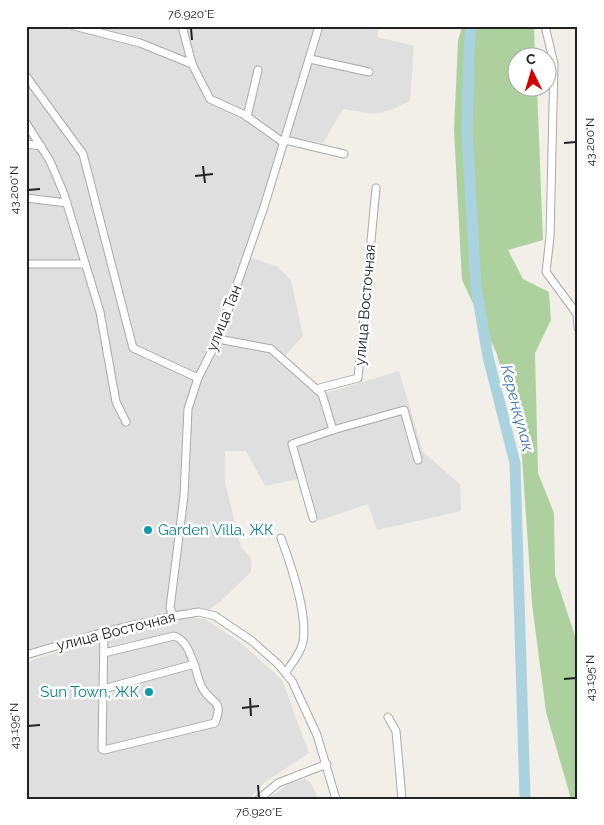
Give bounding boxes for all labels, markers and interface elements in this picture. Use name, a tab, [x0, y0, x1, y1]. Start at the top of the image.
text: 76.920°E	[168, 7, 214, 21]
north arrow	[506, 48, 556, 98]
text: С	[525, 51, 537, 67]
text: 43.200°N	[583, 118, 597, 166]
text: 43.200°N	[7, 166, 21, 214]
street label: улица Восточная	[351, 243, 379, 367]
street label: улица Тан	[202, 282, 246, 354]
water label: Кереңқұлақ	[497, 363, 538, 454]
place label: Garden Villa, ЖК	[158, 521, 274, 539]
marker: Garden Villa, ЖК	[142, 524, 154, 536]
street label: улица Восточная	[55, 608, 177, 654]
text: 43.195°N	[583, 655, 597, 701]
place label: Sun Town, ЖК	[40, 683, 139, 701]
marker: Sun Town, ЖК	[143, 686, 155, 698]
text: 43.195°N	[7, 703, 21, 749]
text: 76.920°E	[236, 805, 282, 819]

